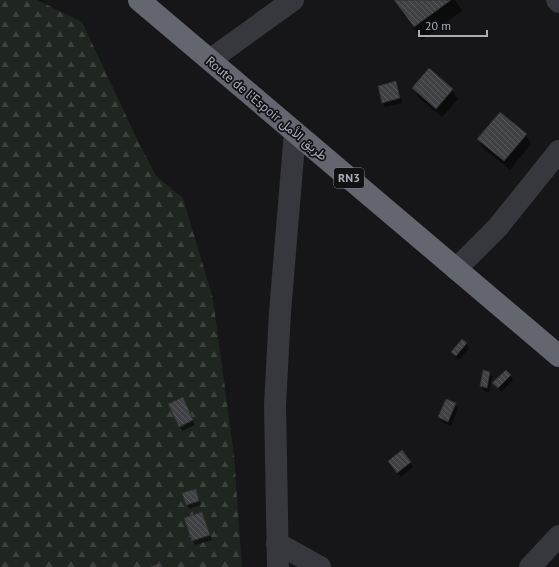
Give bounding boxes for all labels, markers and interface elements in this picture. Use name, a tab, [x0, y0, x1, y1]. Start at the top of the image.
scale bar	[419, 12, 487, 38]
text: 20 m	[425, 18, 451, 33]
street label: Route de l’Espoir طريق الأمل	[202, 52, 331, 164]
road number: RN3	[334, 168, 364, 188]

